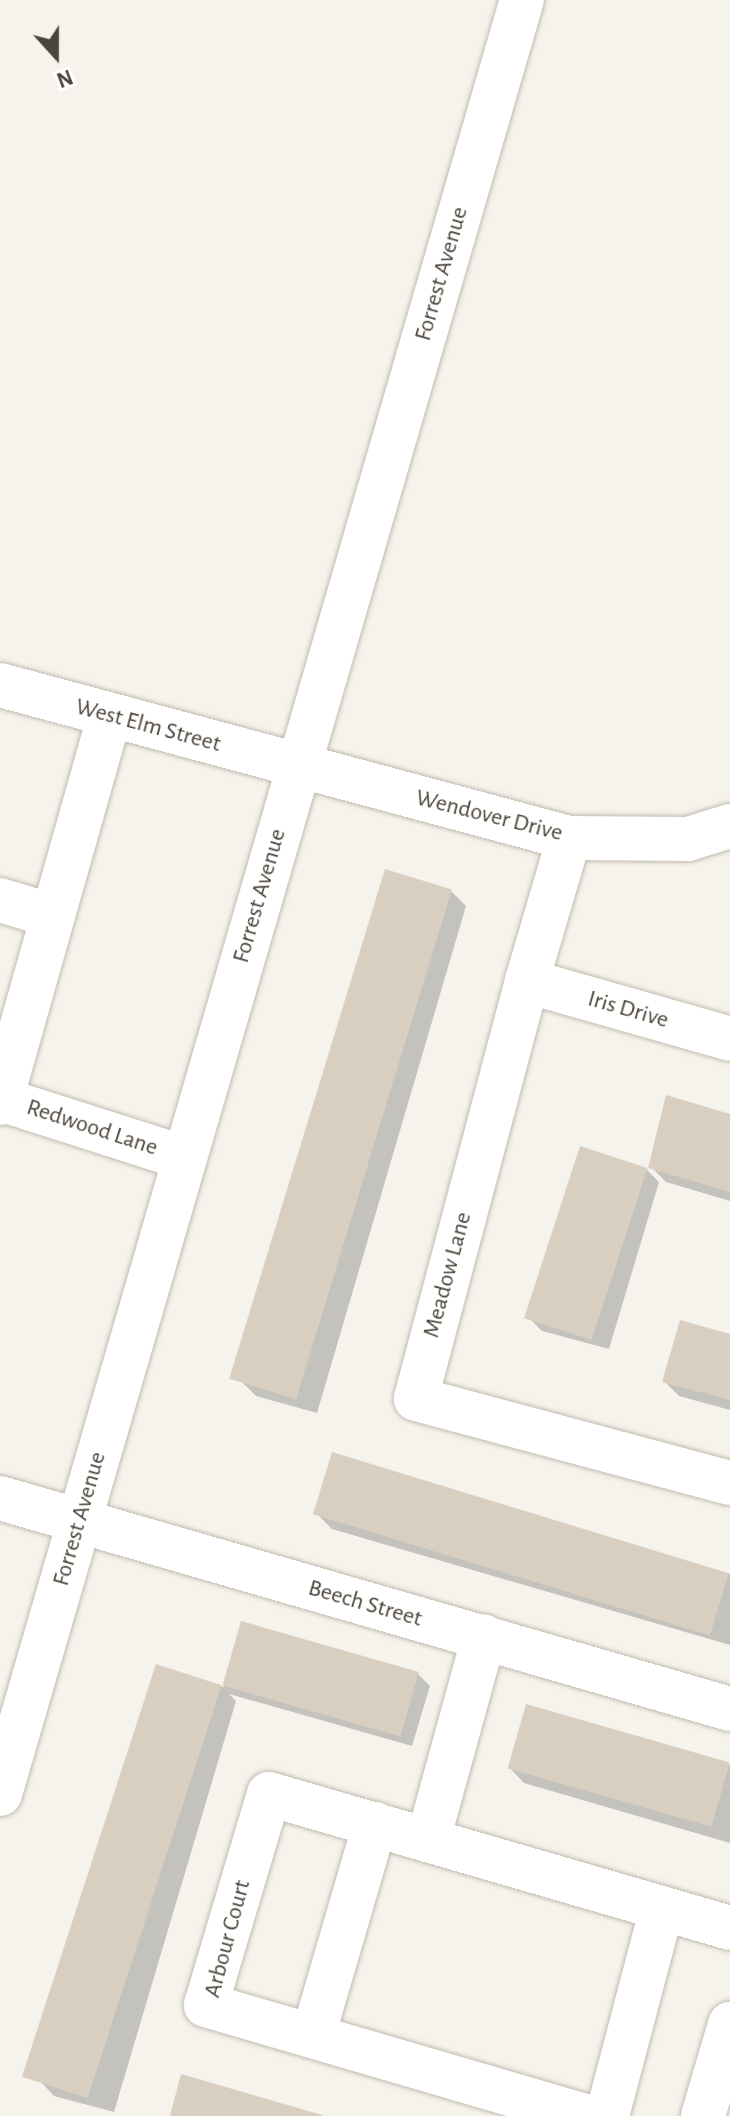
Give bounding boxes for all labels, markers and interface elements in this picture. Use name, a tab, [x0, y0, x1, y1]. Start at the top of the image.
north arrow	[16, 16, 96, 96]
text: N	[54, 65, 76, 91]
street label: Forrest Avenue	[409, 204, 475, 344]
street label: West Elm Street	[72, 693, 224, 759]
street label: Wendover Drive	[413, 784, 565, 848]
street label: Forrest Avenue	[227, 826, 293, 966]
street label: Iris Drive	[584, 985, 672, 1035]
street label: Redwood Lane	[23, 1093, 161, 1163]
street label: Meadow Lane	[417, 1209, 479, 1341]
street label: Forrest Avenue	[47, 1449, 113, 1589]
street label: Beech Street	[305, 1574, 425, 1634]
street label: Arbour Court	[199, 1877, 257, 2001]

